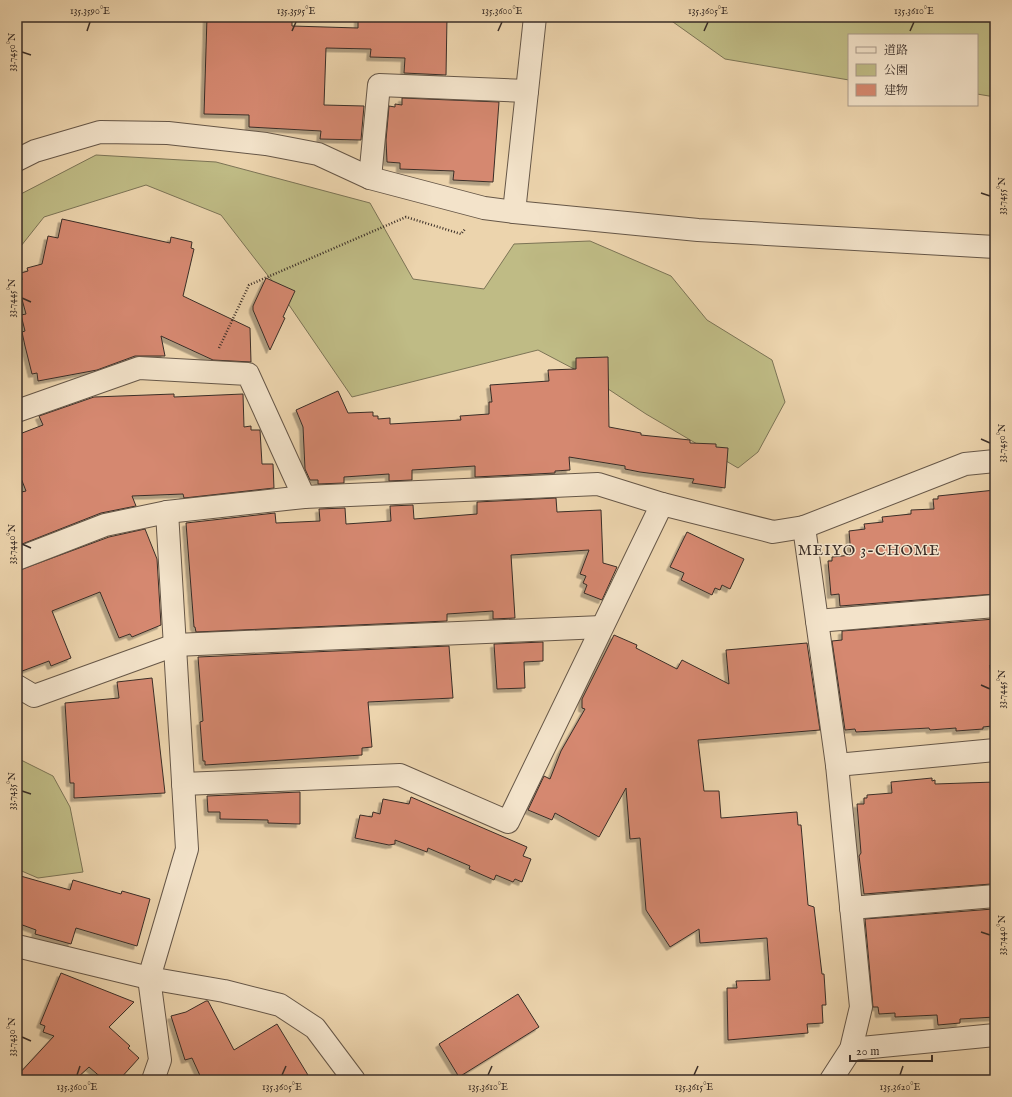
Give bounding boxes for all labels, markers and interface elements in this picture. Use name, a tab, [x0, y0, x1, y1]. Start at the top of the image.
text: 135.3590°E	[70, 5, 110, 18]
text: 135.3595°E	[277, 5, 315, 18]
text: 135.3600°E	[481, 5, 523, 18]
text: 135.3605°E	[688, 5, 728, 18]
text: 135.3610°E	[894, 5, 934, 18]
text: 33.7450°N	[6, 32, 19, 71]
legend	[848, 34, 978, 106]
text: 道路	[884, 43, 908, 58]
text: 公園	[884, 63, 908, 78]
text: 建物	[884, 83, 908, 98]
text: 33.7455°N	[996, 177, 1009, 215]
text: 33.7445°N	[6, 278, 19, 317]
text: 33.7450°N	[996, 423, 1009, 462]
text: 33.7440°N	[6, 524, 19, 564]
district label: MEIYO 3-CHOME	[798, 541, 940, 560]
text: 33.7445°N	[996, 669, 1009, 708]
text: 33.7435°N	[6, 772, 19, 810]
text: 33.7440°N	[996, 915, 1009, 955]
text: 33.7430°N	[6, 1017, 19, 1057]
scale bar	[850, 1037, 932, 1063]
text: 20 m	[856, 1044, 879, 1059]
text: 135.3600°E	[56, 1081, 98, 1094]
text: 135.3605°E	[262, 1081, 302, 1094]
text: 135.3610°E	[468, 1081, 508, 1094]
text: 135.3615°E	[675, 1081, 713, 1094]
text: 135.3620°E	[880, 1081, 921, 1094]

